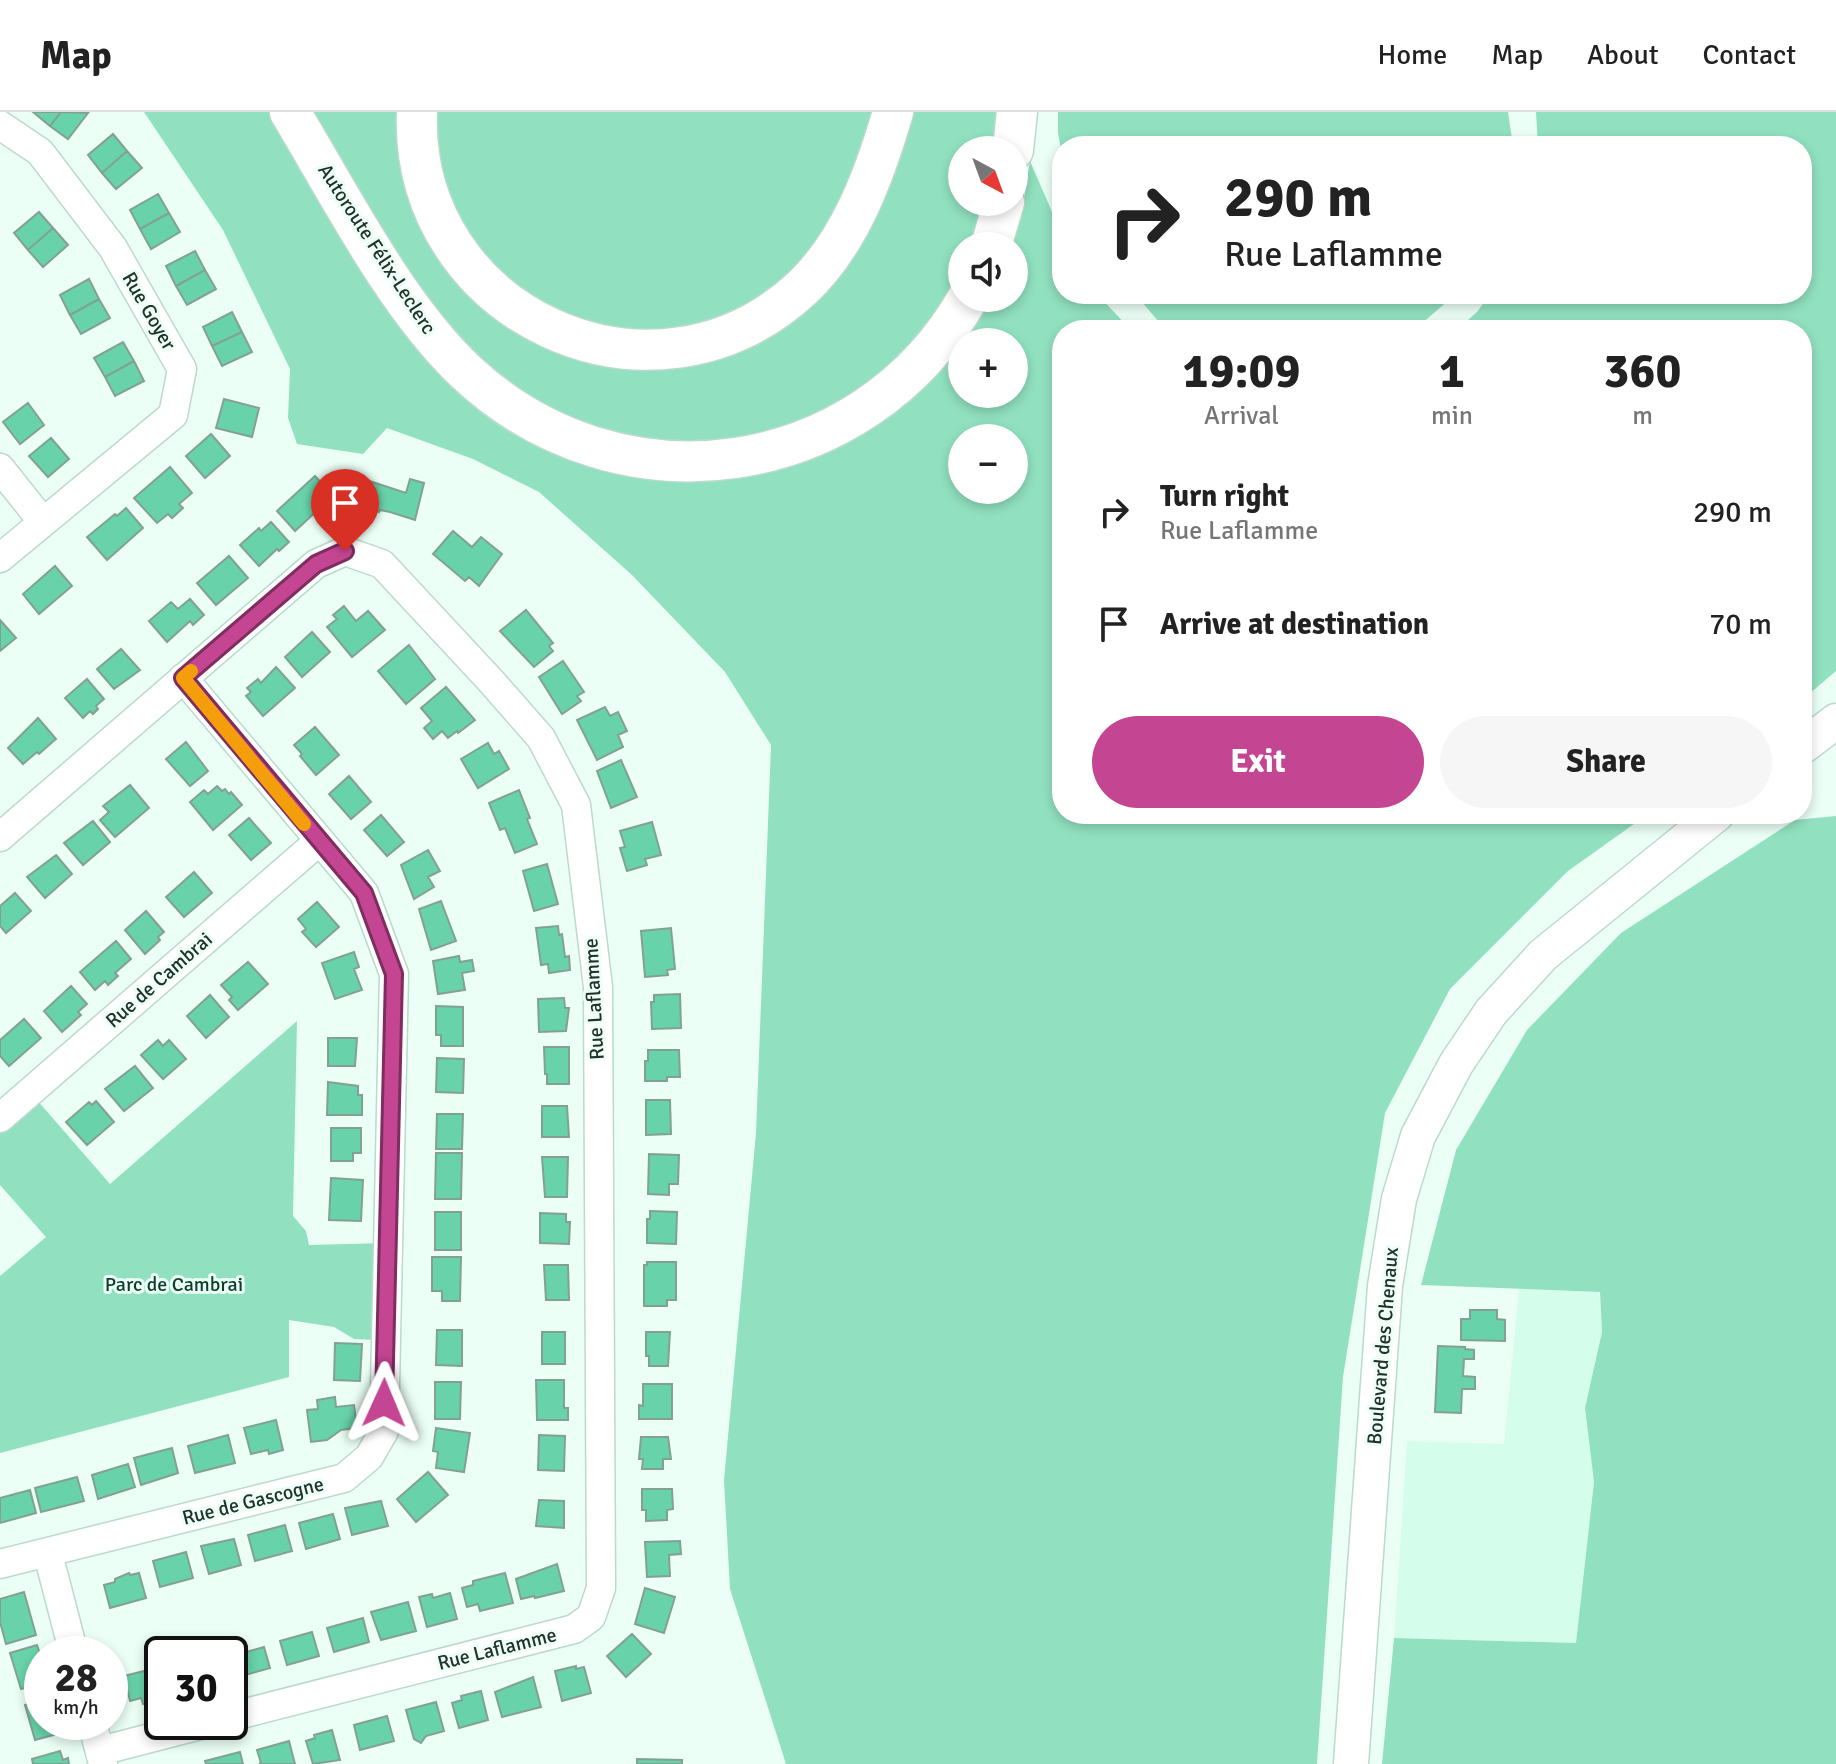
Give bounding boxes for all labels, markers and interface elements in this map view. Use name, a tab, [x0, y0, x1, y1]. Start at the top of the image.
text: Map	[40, 32, 112, 79]
text: Home	[1378, 38, 1447, 72]
text: Map	[1491, 38, 1543, 72]
text: About	[1587, 38, 1659, 72]
text: Contact	[1703, 38, 1796, 72]
north arrow	[948, 136, 1028, 216]
map controls	[948, 136, 1028, 504]
street label: Autoroute Félix-Leclerc	[313, 159, 441, 339]
text: 290 m	[1224, 163, 1372, 232]
icon: right	[1092, 168, 1196, 272]
button: sound	[948, 232, 1028, 312]
text: Rue Laflamme	[1224, 232, 1443, 277]
street label: Rue Goyer	[117, 267, 182, 355]
button: +	[948, 328, 1028, 408]
text: 19:09	[1183, 342, 1300, 401]
text: 1	[1439, 342, 1465, 401]
text: 360	[1604, 342, 1681, 401]
text: Arrival	[1204, 400, 1279, 432]
text: min	[1431, 400, 1473, 432]
text: m	[1632, 400, 1653, 432]
button: −	[948, 424, 1028, 504]
pin	[311, 469, 379, 551]
text: Turn right	[1160, 478, 1289, 515]
icon: arrive	[323, 481, 367, 525]
icon: right	[1092, 490, 1136, 534]
text: 290 m	[1693, 494, 1772, 531]
text: Rue Laflamme	[1160, 515, 1318, 547]
icon: arrive	[1092, 602, 1136, 646]
text: Arrive at destination	[1160, 606, 1429, 643]
text: 70 m	[1709, 606, 1772, 643]
button: Exit	[1092, 716, 1424, 808]
button: Share	[1440, 716, 1772, 808]
street label: Rue de Cambrai	[101, 927, 217, 1033]
street label: Rue Laflamme	[578, 938, 610, 1060]
street label: Boulevard des Chenaux	[1362, 1246, 1404, 1446]
park label: Parc de Cambrai	[105, 1272, 243, 1297]
position arrow	[342, 1361, 426, 1445]
street label: Rue de Gascogne	[180, 1471, 326, 1531]
street label: Rue Laflamme	[435, 1622, 559, 1676]
speed limit sign: 30	[144, 1636, 248, 1740]
text: 28	[54, 1653, 98, 1703]
text: km/h	[53, 1695, 99, 1720]

